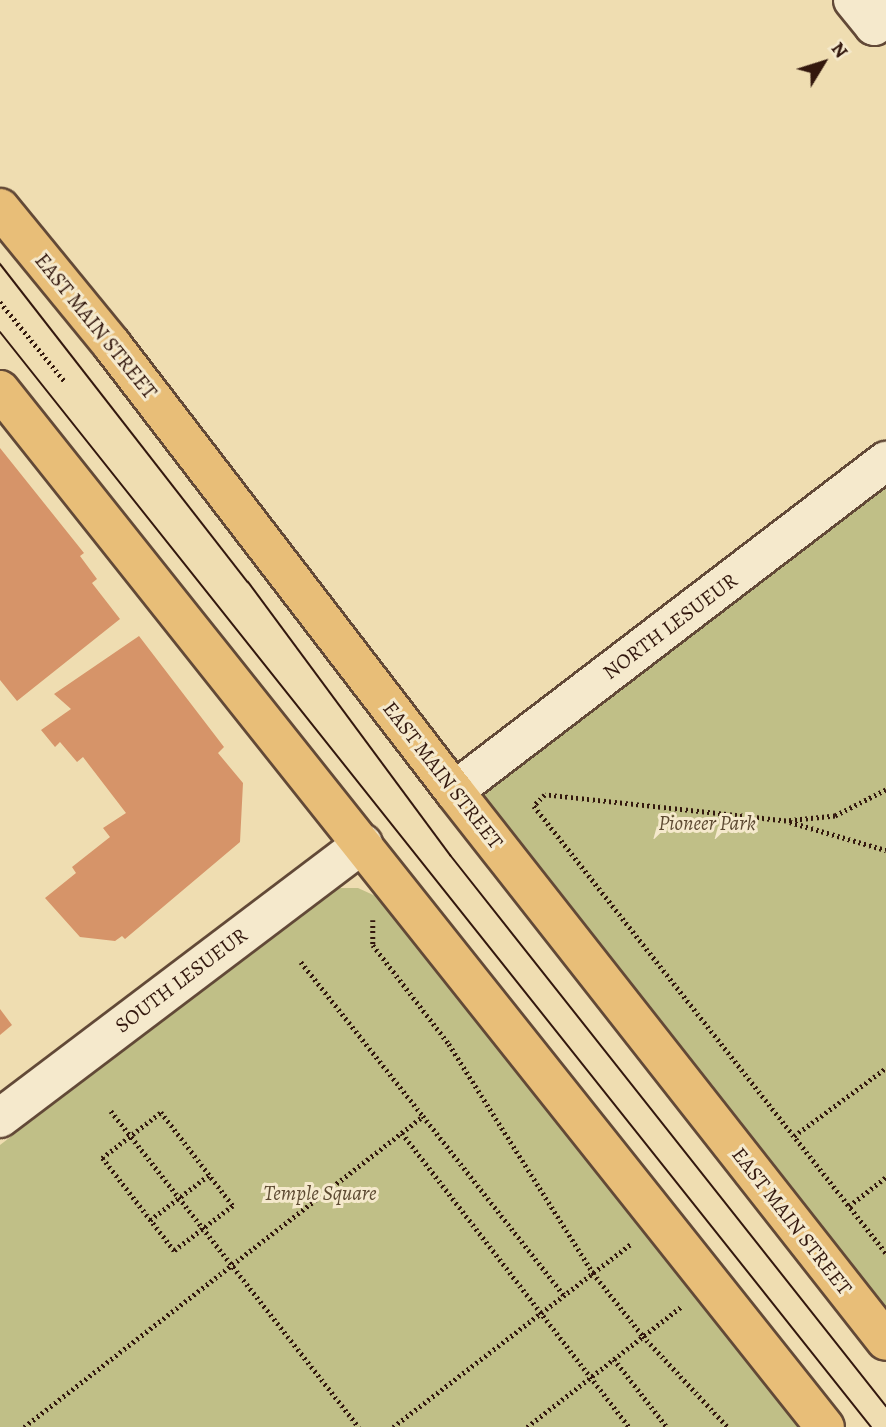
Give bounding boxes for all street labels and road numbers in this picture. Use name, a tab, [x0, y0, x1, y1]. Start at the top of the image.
street label: EAST MAIN STREET	[30, 248, 162, 404]
street label: NORTH LESUEUR	[598, 567, 742, 685]
street label: EAST MAIN STREET	[378, 696, 508, 854]
street label: SOUTH LESUEUR	[110, 922, 252, 1038]
street label: EAST MAIN STREET	[727, 1142, 857, 1300]

